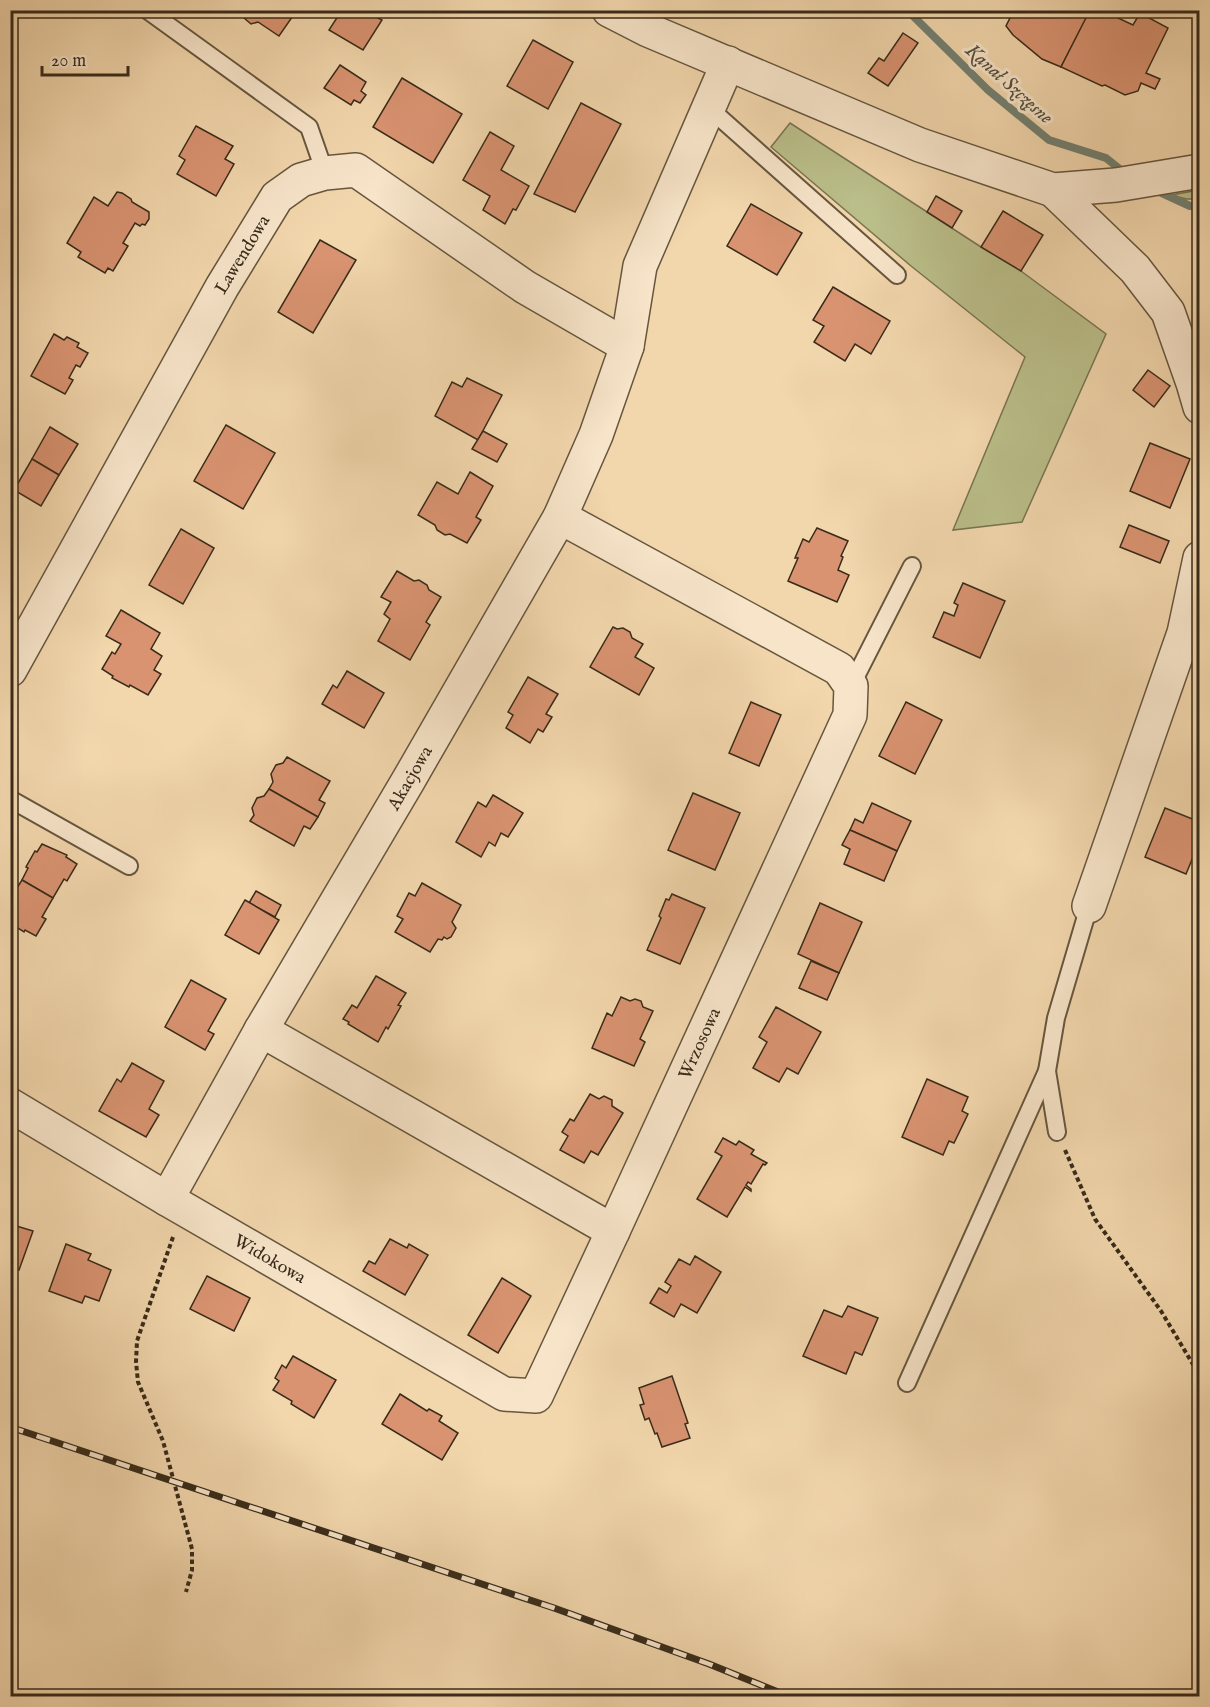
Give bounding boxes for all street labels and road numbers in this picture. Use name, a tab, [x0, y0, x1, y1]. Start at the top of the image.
street label: Lawendowa	[210, 211, 276, 299]
street label: Akacjowa	[383, 742, 439, 816]
street label: Wrzosowa	[674, 1004, 727, 1083]
street label: Widokowa	[229, 1230, 310, 1290]

